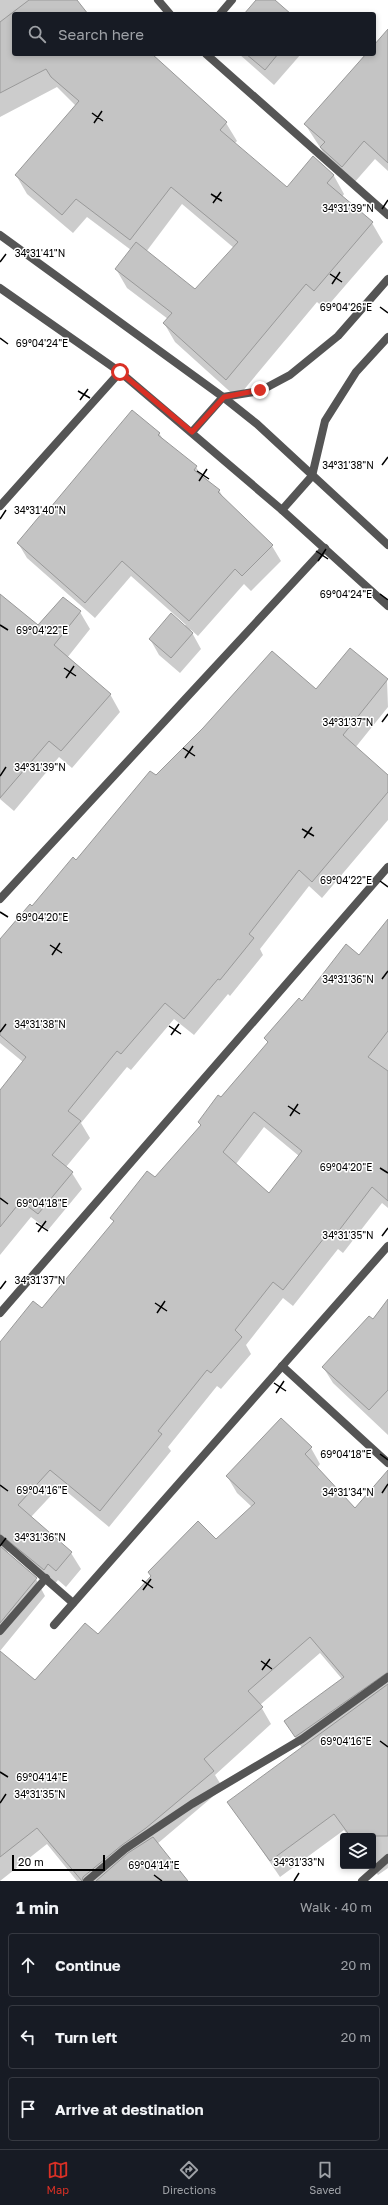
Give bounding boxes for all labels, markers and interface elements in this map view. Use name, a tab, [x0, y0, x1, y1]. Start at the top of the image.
search box	[12, 12, 376, 56]
icon: search	[26, 23, 48, 45]
text: Search here	[58, 25, 144, 43]
text: 34°31'39"N	[322, 202, 374, 214]
text: 34°31'41"N	[15, 247, 65, 259]
text: 69°04'26"E	[320, 301, 372, 313]
text: 69°04'24"E	[16, 337, 68, 349]
route start	[111, 363, 129, 381]
route end	[251, 381, 269, 399]
text: 34°31'38"N	[322, 459, 374, 471]
text: 34°31'40"N	[14, 504, 66, 516]
text: 69°04'24"E	[320, 588, 372, 600]
text: 69°04'22"E	[16, 624, 68, 636]
text: 34°31'37"N	[323, 716, 373, 728]
text: 34°31'39"N	[14, 761, 66, 773]
text: 69°04'22"E	[320, 874, 372, 886]
text: 69°04'20"E	[16, 911, 68, 923]
text: 34°31'36"N	[322, 973, 374, 985]
text: 34°31'38"N	[14, 1018, 66, 1030]
text: 69°04'20"E	[320, 1161, 372, 1173]
text: 69°04'18"E	[16, 1197, 68, 1209]
text: 34°31'35"N	[322, 1229, 374, 1241]
text: 34°31'37"N	[15, 1274, 65, 1286]
text: 69°04'18"E	[320, 1448, 372, 1460]
text: 69°04'16"E	[16, 1484, 68, 1496]
text: 34°31'34"N	[322, 1486, 374, 1498]
text: 34°31'36"N	[14, 1531, 66, 1543]
text: 69°04'16"E	[320, 1735, 372, 1747]
text: 69°04'14"E	[16, 1771, 68, 1783]
text: 34°31'35"N	[14, 1788, 66, 1800]
map controls	[340, 1833, 376, 1869]
button: layers	[340, 1833, 376, 1869]
scale bar	[12, 1853, 105, 1872]
text: 20 m	[18, 1855, 44, 1868]
text: 34°31'33"N	[273, 1856, 325, 1868]
text: 69°04'14"E	[128, 1859, 180, 1871]
text: 1 min	[16, 1897, 59, 1918]
text: Walk · 40 m	[300, 1899, 372, 1915]
icon: ahead	[17, 1954, 39, 1976]
text: Continue	[55, 1956, 121, 1974]
text: 20 m	[341, 1957, 371, 1973]
icon: left	[17, 2026, 39, 2048]
text: Turn left	[55, 2028, 117, 2046]
text: 20 m	[341, 2029, 371, 2045]
icon: arrive	[17, 2098, 39, 2120]
text: Arrive at destination	[55, 2100, 204, 2118]
tab: Map	[47, 2159, 69, 2196]
tab: Directions	[162, 2159, 216, 2196]
tab: Saved	[309, 2159, 341, 2196]

